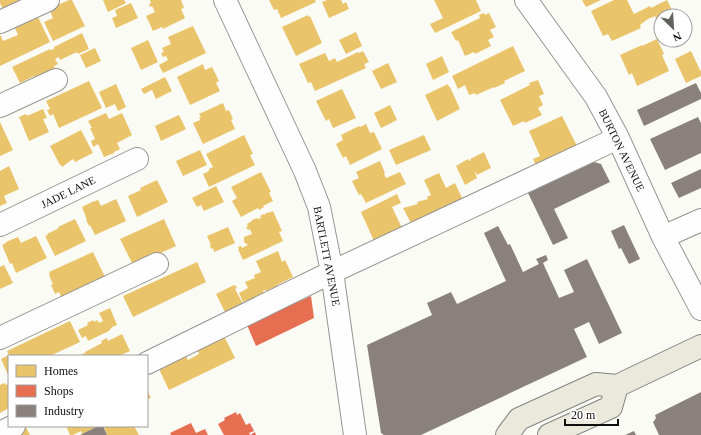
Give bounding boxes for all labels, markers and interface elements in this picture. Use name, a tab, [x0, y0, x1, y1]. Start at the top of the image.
north arrow	[653, 8, 693, 48]
text: N	[671, 30, 683, 44]
street label: BURTON AVENUE	[597, 107, 647, 193]
street label: JADE LANE	[39, 174, 97, 210]
street label: BARTLETT AVENUE	[311, 205, 343, 307]
legend	[8, 355, 148, 427]
text: Homes	[44, 364, 78, 378]
text: Shops	[44, 384, 74, 398]
scale bar	[565, 401, 618, 427]
text: Industry	[44, 404, 84, 418]
text: 20 m	[571, 408, 596, 422]

